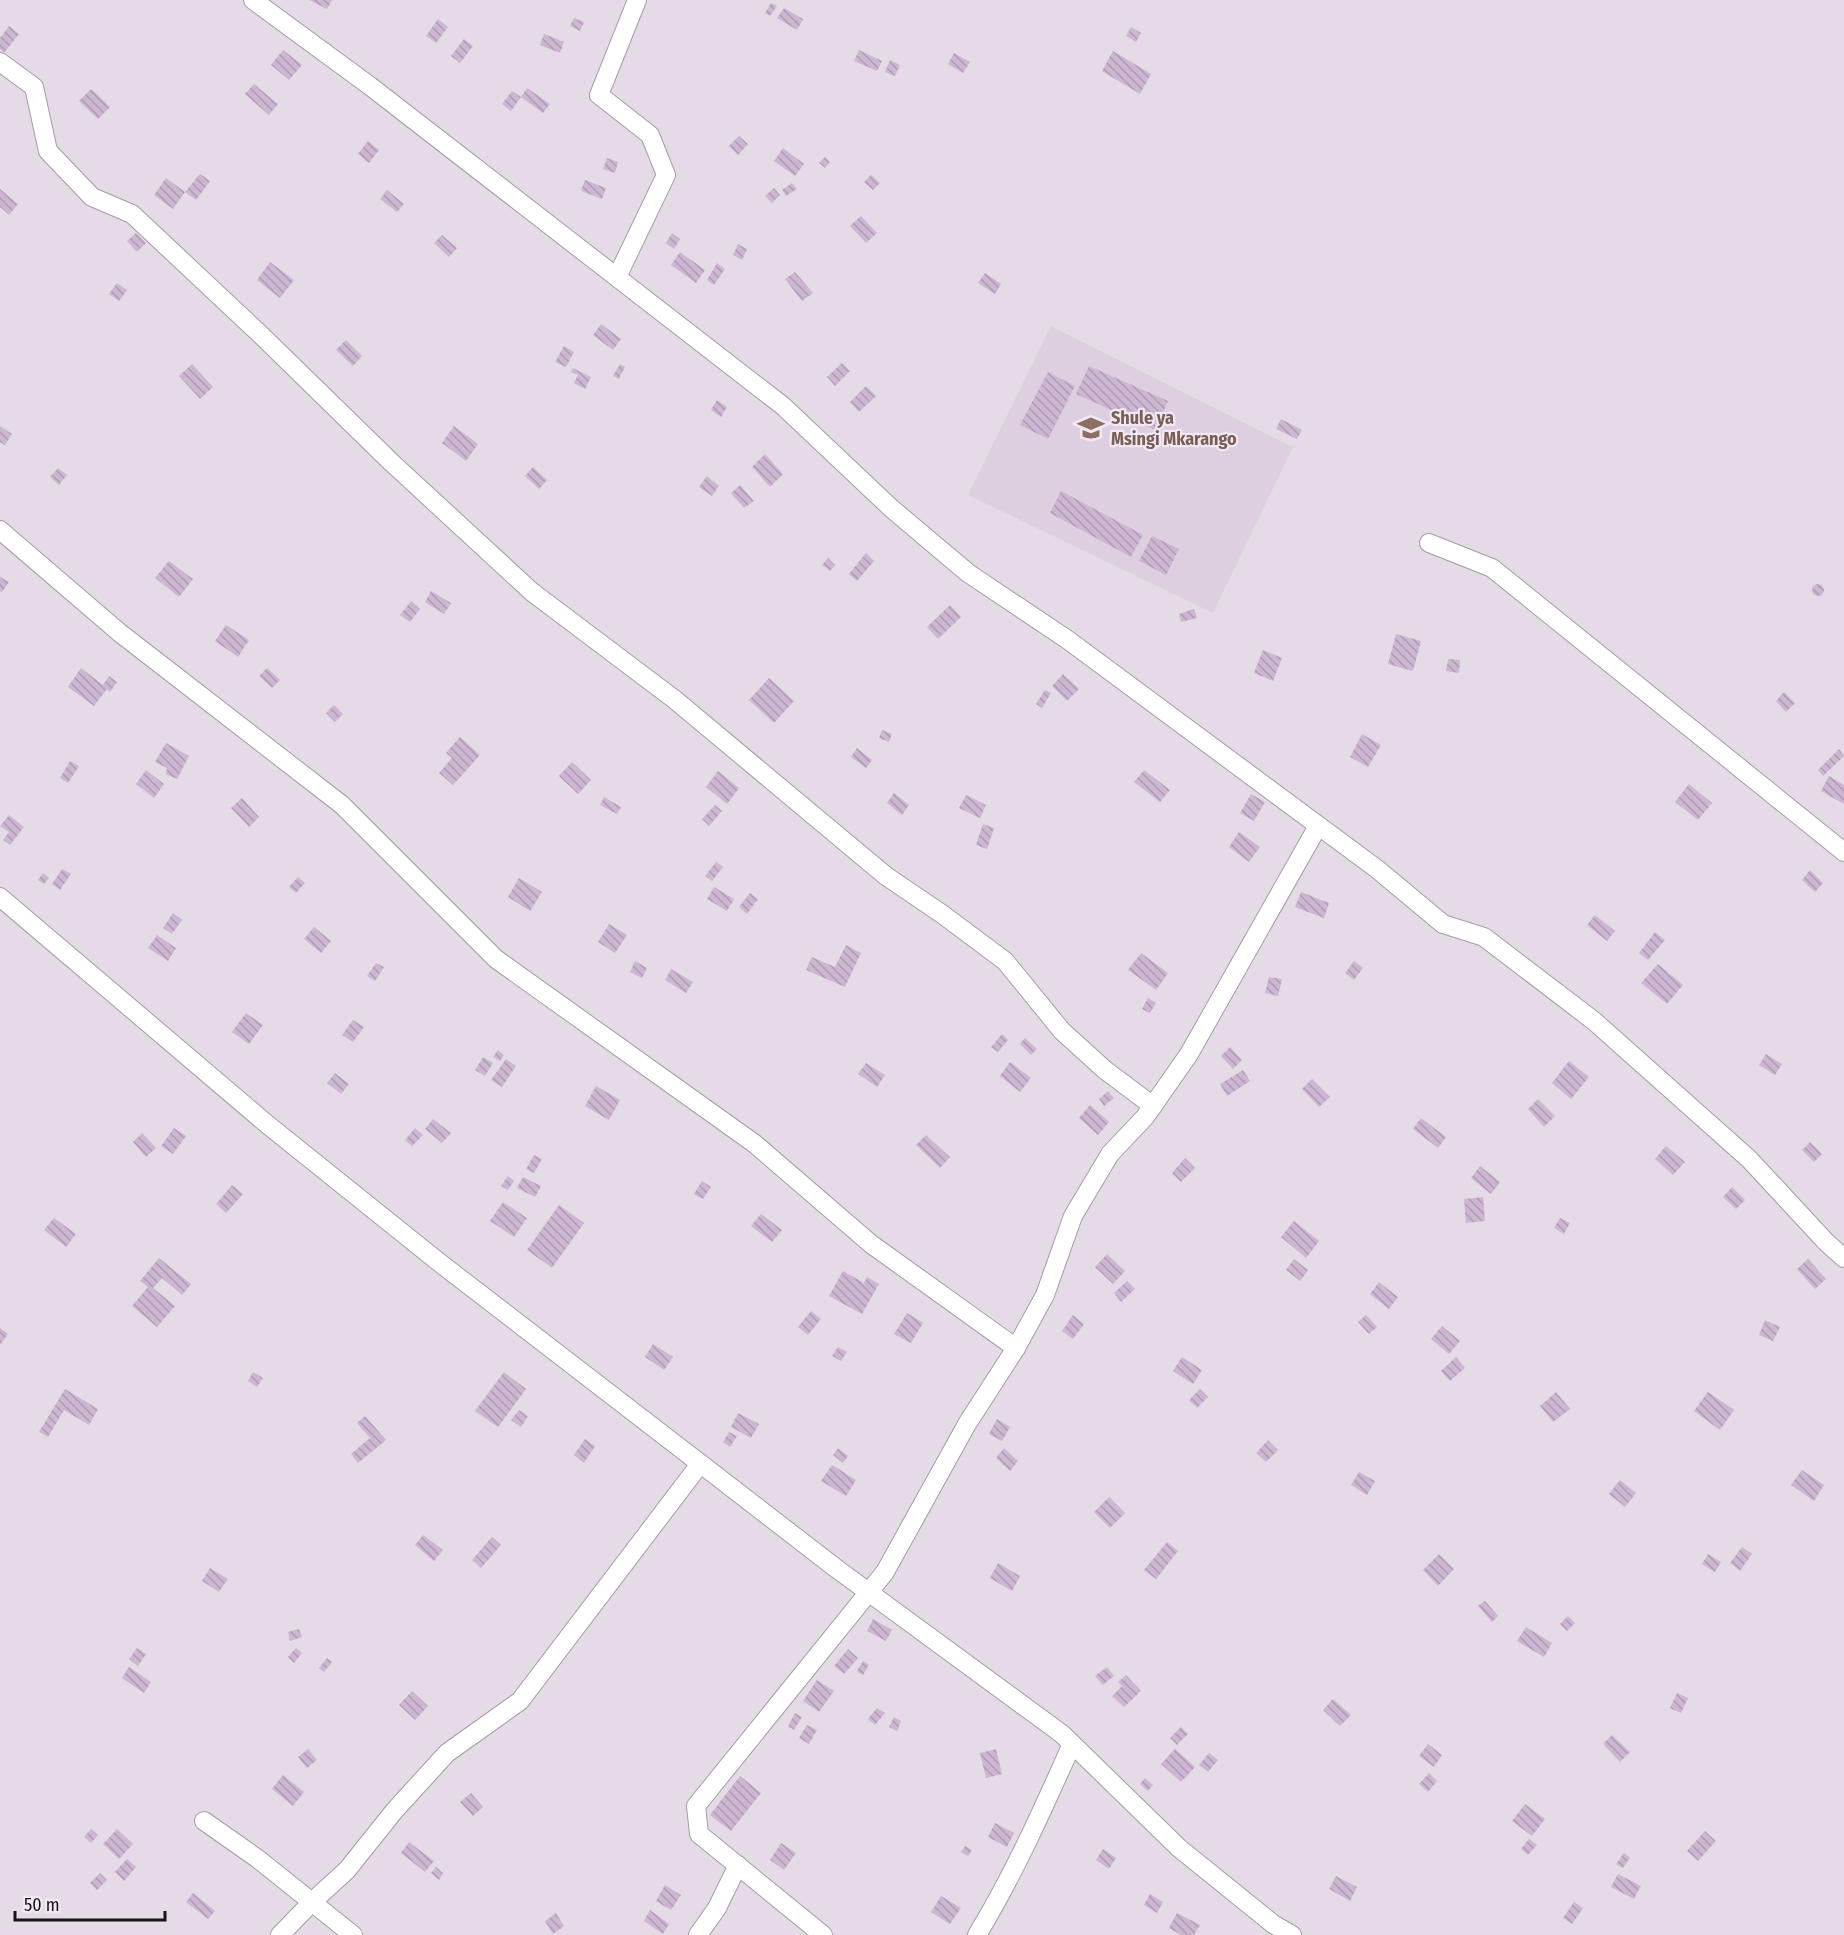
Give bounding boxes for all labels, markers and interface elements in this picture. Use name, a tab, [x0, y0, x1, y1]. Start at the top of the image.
place label: Shule ya Msingi Mkarango	[1111, 407, 1237, 450]
school or university icon: Shule ya Msingi Mkarango	[1076, 413, 1106, 443]
scale bar	[15, 1884, 165, 1922]
text: 50 m	[24, 1894, 60, 1916]

